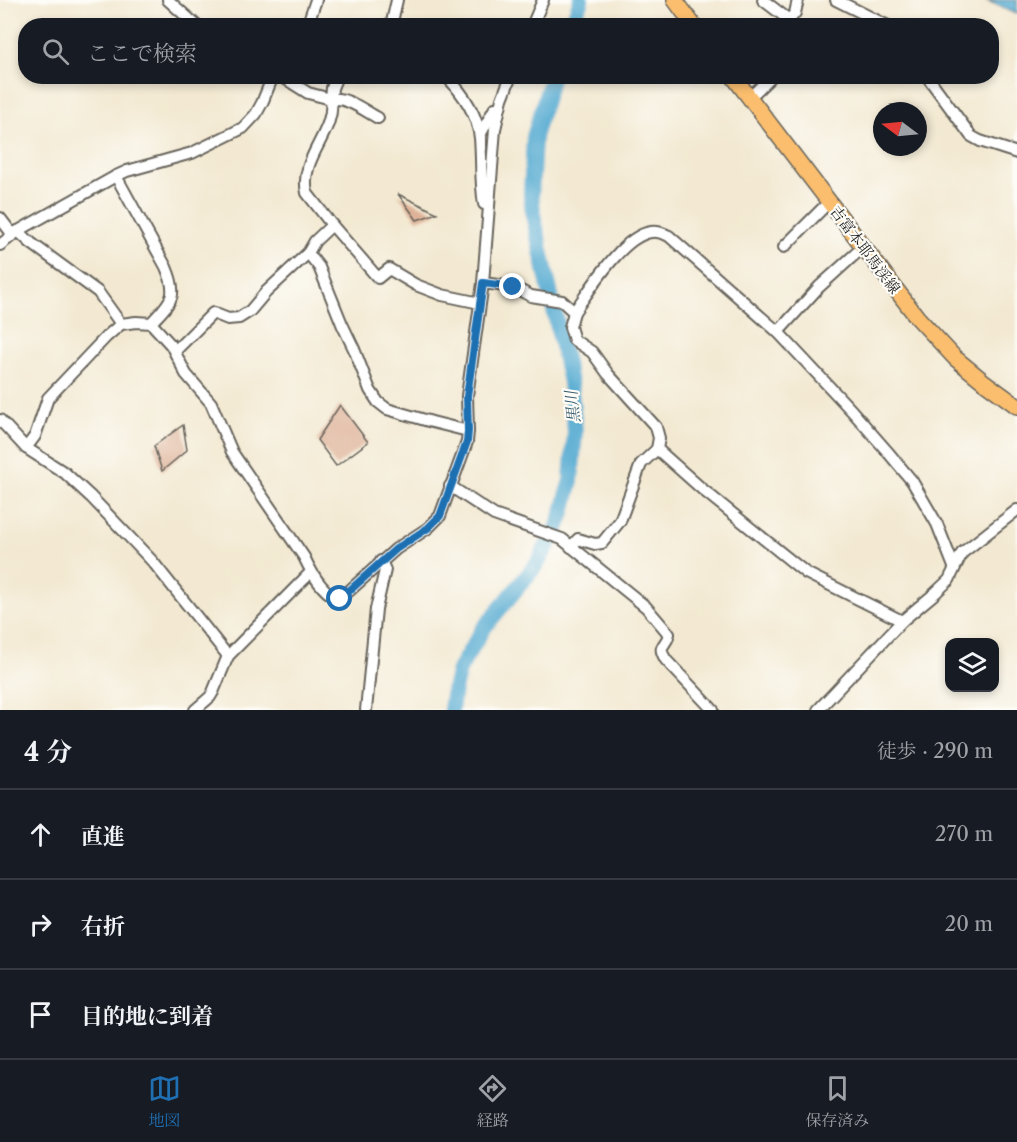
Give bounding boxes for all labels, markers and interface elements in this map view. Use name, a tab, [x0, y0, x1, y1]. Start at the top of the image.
search box	[18, 18, 999, 84]
icon: search	[39, 35, 72, 68]
text: ここで検索	[87, 40, 197, 67]
north arrow	[873, 102, 927, 156]
street label: 吉富本耶馬渓線	[826, 202, 905, 297]
route end	[499, 273, 525, 299]
water label: 黒川	[560, 388, 584, 424]
route start	[326, 585, 352, 611]
map controls	[945, 638, 999, 692]
button: layers	[945, 638, 999, 692]
text: 4 分	[24, 736, 72, 768]
text: 徒歩 · 290 m	[877, 739, 993, 763]
icon: ahead	[24, 818, 57, 851]
text: 270 m	[935, 822, 993, 846]
text: 直進	[81, 823, 125, 850]
icon: right	[24, 908, 57, 941]
text: 20 m	[945, 912, 993, 936]
text: 右折	[81, 913, 125, 940]
icon: arrive	[24, 998, 57, 1031]
text: 目的地に到着	[81, 1003, 213, 1030]
tab: 地図	[148, 1072, 181, 1131]
tab: 経路	[476, 1072, 509, 1131]
tab: 保存済み	[805, 1072, 869, 1131]

